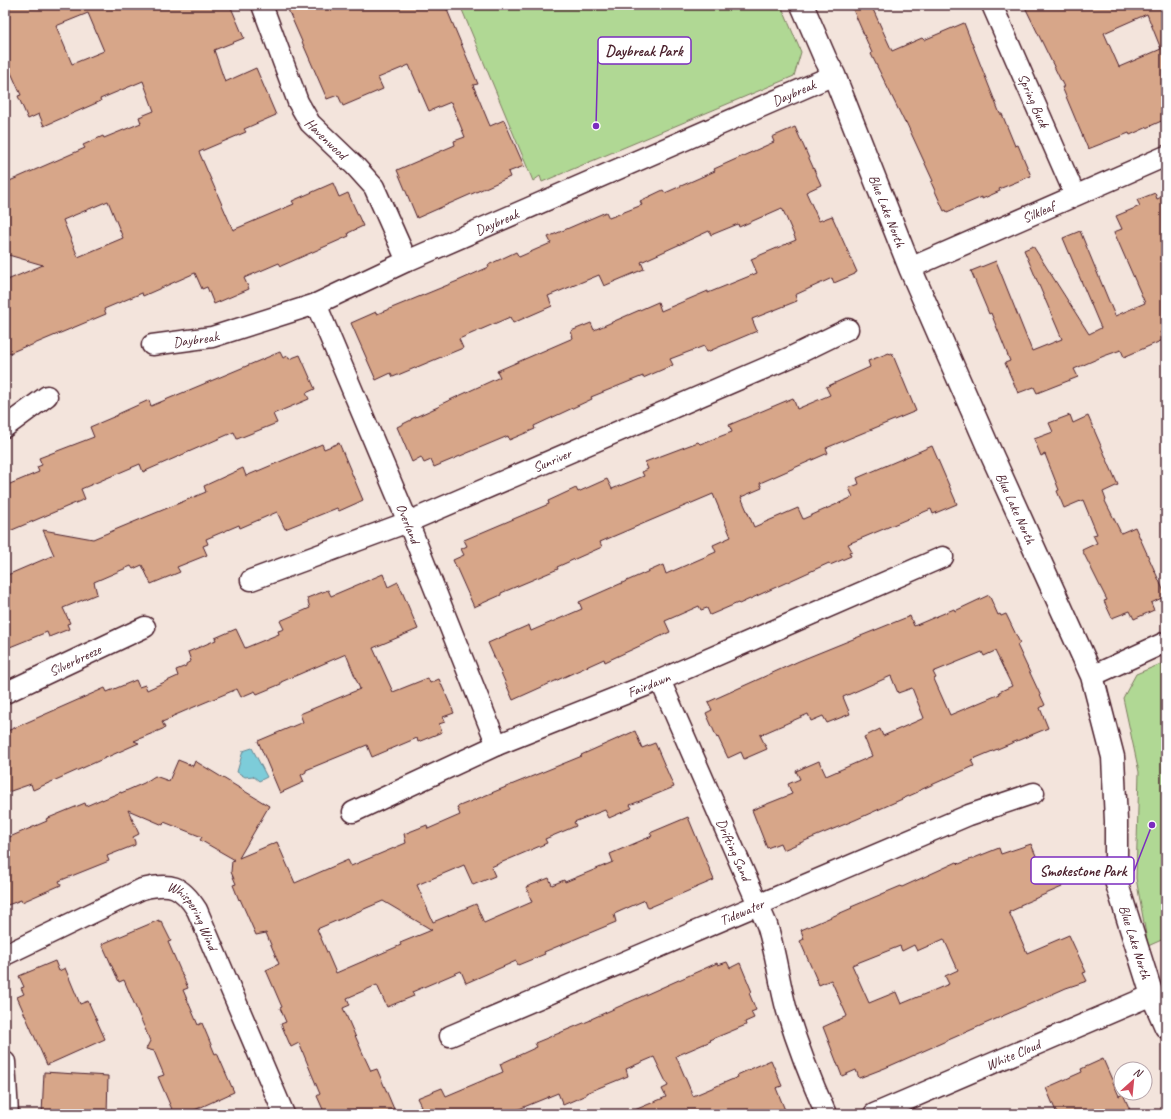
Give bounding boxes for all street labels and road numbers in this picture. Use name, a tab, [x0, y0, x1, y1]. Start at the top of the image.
street label: Spring Buck	[1014, 71, 1053, 131]
street label: Daybreak	[769, 75, 820, 109]
street label: Havenwood	[302, 114, 353, 164]
street label: Blue Lake North	[866, 172, 910, 250]
street label: Silkleaf	[1019, 196, 1060, 226]
street label: Daybreak	[472, 204, 522, 239]
street label: Daybreak	[172, 326, 222, 351]
street label: Sunriver	[530, 444, 575, 476]
street label: Blue Lake North	[992, 470, 1040, 547]
street label: Overland	[393, 501, 425, 548]
street label: Silverbreeze	[46, 640, 105, 680]
street label: Fairdawn	[625, 668, 673, 701]
street label: Drifting Sand	[713, 816, 756, 885]
street label: Whispering Wind	[166, 877, 222, 955]
street label: Tidewater	[717, 894, 768, 929]
street label: Blue Lake North	[1116, 903, 1155, 982]
street label: White Cloud	[983, 1035, 1045, 1074]

